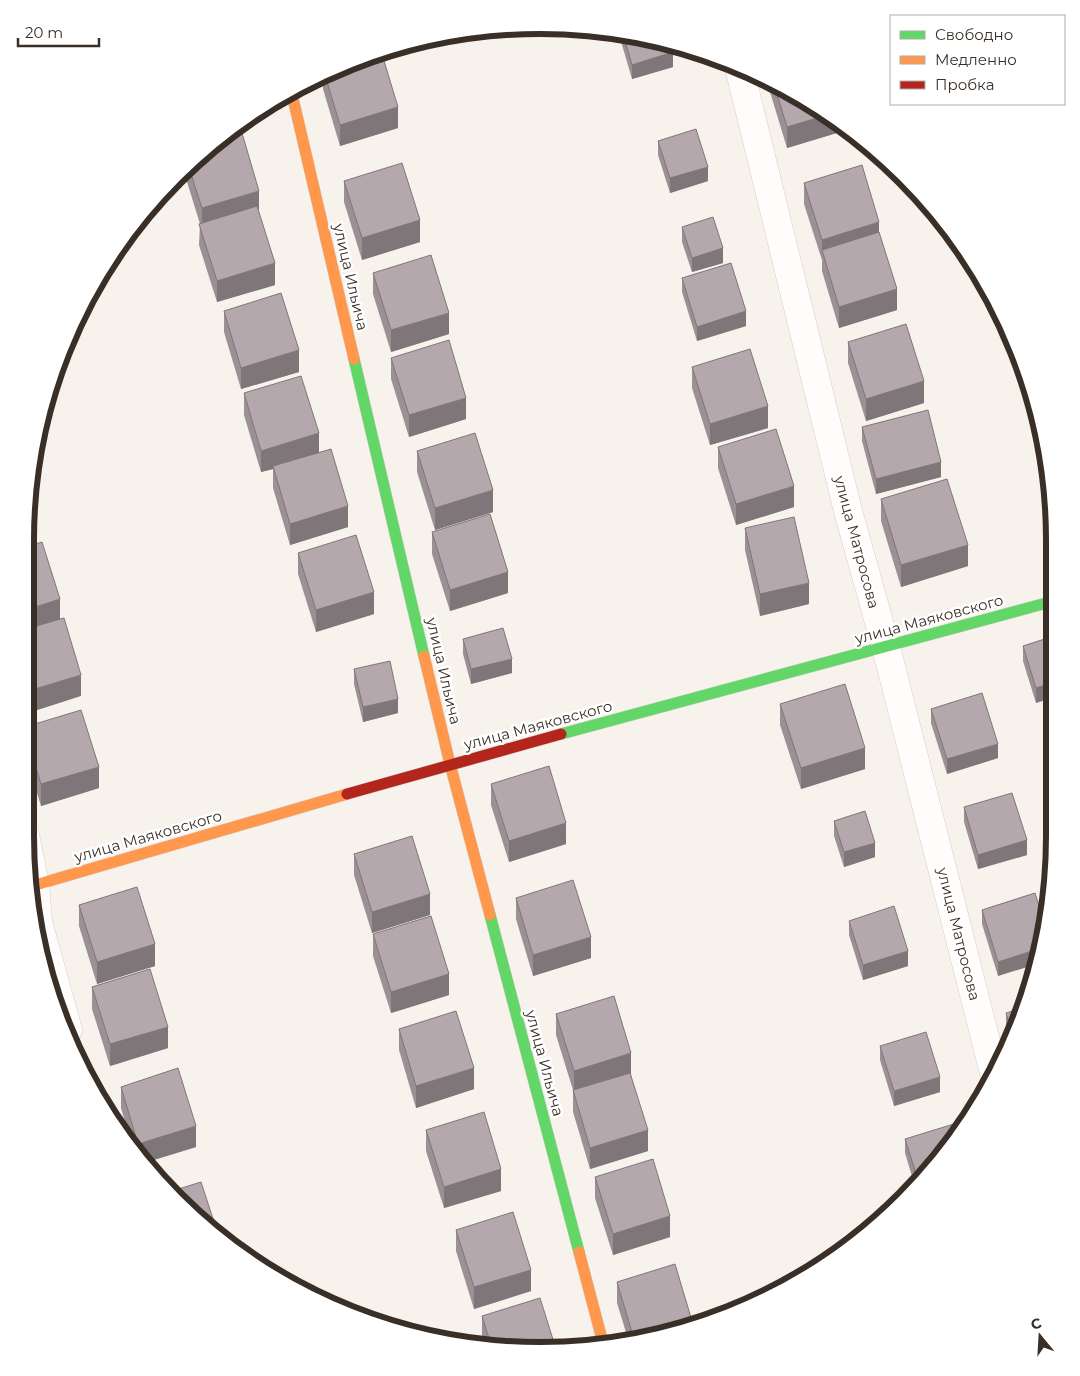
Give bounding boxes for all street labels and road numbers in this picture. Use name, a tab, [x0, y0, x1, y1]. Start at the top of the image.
street label: улица Ильича	[329, 221, 373, 332]
street label: улица Матросова	[830, 473, 884, 610]
street label: улица Маяковского	[852, 590, 1005, 648]
street label: улица Ильича	[422, 615, 466, 726]
street label: улица Маяковского	[461, 696, 614, 754]
street label: улица Маяковского	[71, 806, 224, 866]
street label: улица Матросова	[933, 864, 985, 1003]
street label: улица Ильича	[521, 1007, 568, 1118]

